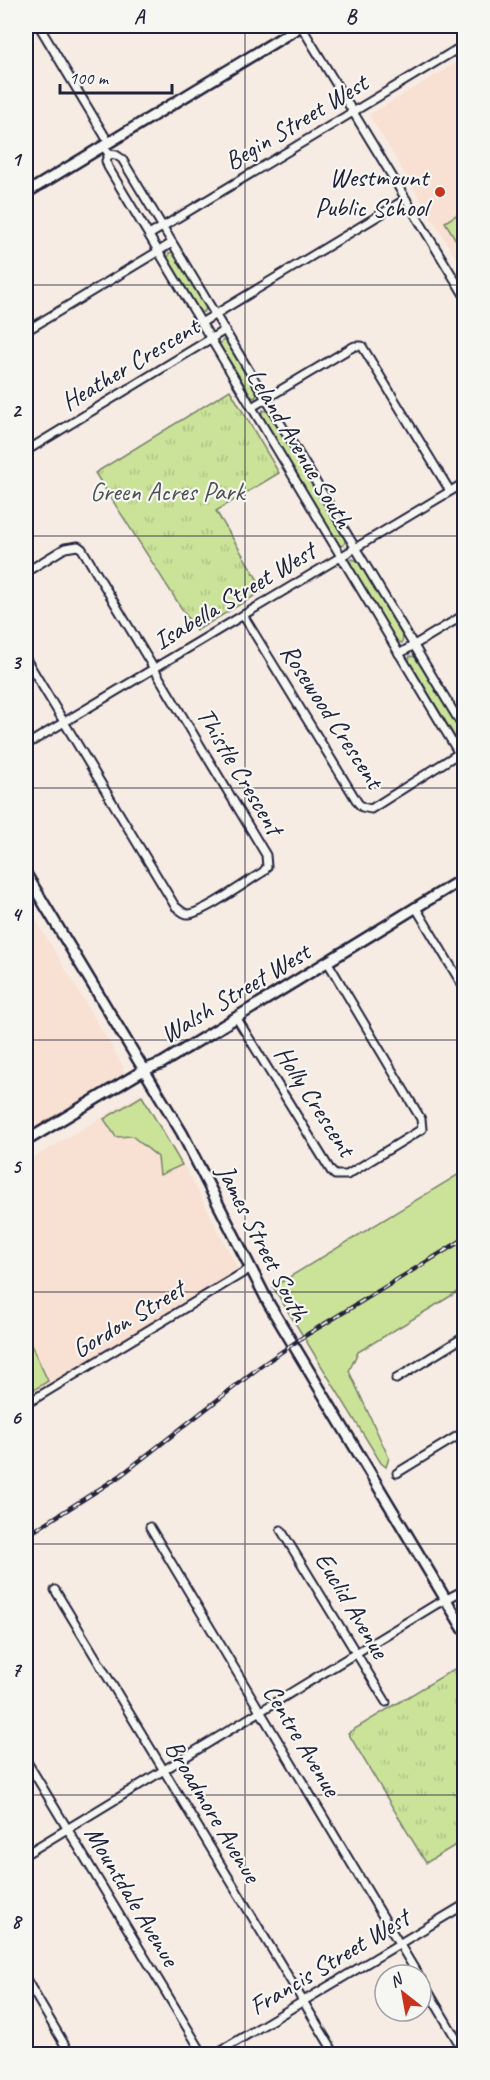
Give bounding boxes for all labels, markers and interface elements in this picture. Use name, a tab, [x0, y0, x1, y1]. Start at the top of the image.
text: A	[134, 4, 146, 29]
text: B	[346, 4, 358, 29]
scale bar	[60, 57, 172, 95]
street label: Begin Street West	[218, 65, 376, 178]
text: 100 m	[69, 67, 110, 89]
text: 1	[12, 147, 23, 172]
place label: Westmount Public School	[315, 161, 433, 224]
marker: Westmount Public School	[433, 185, 447, 199]
street label: Heather Crescent	[55, 309, 207, 418]
street label: Leland Avenue South	[239, 362, 361, 535]
text: 2	[12, 398, 23, 423]
park label: Green Acres Park	[90, 475, 246, 508]
street label: Isabella Street West	[147, 533, 324, 657]
street label: Rosewood Crescent	[273, 637, 392, 797]
text: 3	[12, 650, 23, 675]
street label: Thistle Crescent	[189, 701, 293, 844]
text: 4	[12, 902, 24, 927]
street label: Walsh Street West	[154, 934, 318, 1051]
street label: Holly Crescent	[267, 1039, 364, 1165]
text: 5	[12, 1154, 23, 1179]
street label: James Street South	[208, 1157, 318, 1329]
street label: Gordon Street	[66, 1271, 193, 1365]
text: 6	[11, 1405, 22, 1430]
street label: Euclid Avenue	[307, 1546, 397, 1665]
text: 7	[12, 1657, 23, 1682]
street label: Centre Avenue	[256, 1678, 349, 1803]
street label: Broadmore Avenue	[158, 1734, 270, 1890]
street label: Mountdale Avenue	[77, 1820, 188, 1974]
street label: Francis Street West	[243, 1900, 418, 2023]
text: 8	[12, 1909, 24, 1934]
north arrow	[373, 1963, 433, 2023]
text: N	[386, 1968, 408, 1992]

